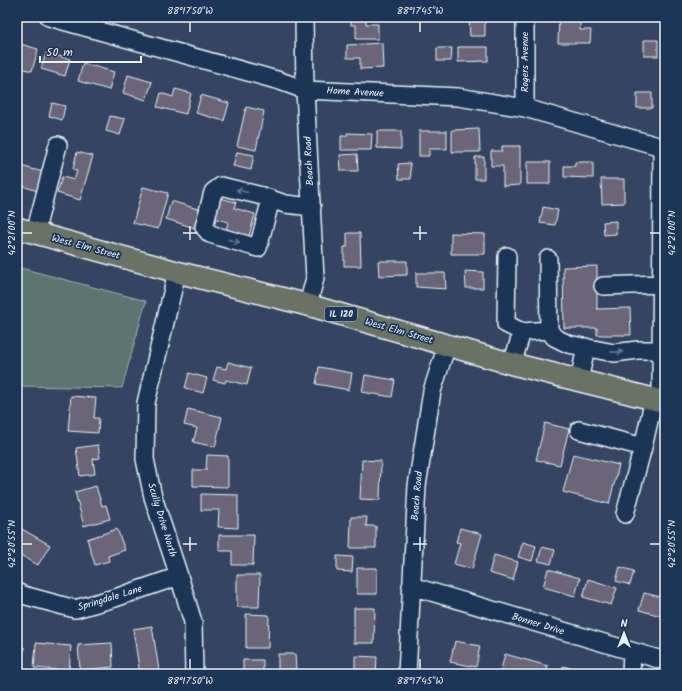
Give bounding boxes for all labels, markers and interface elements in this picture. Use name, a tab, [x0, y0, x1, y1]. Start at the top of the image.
text: 88°17'50"W	[167, 3, 213, 19]
text: 88°17'45"W	[397, 3, 443, 19]
street label: Rogers Avenue	[517, 31, 533, 92]
scale bar	[40, 38, 141, 64]
text: 50 m	[46, 43, 73, 62]
street label: Home Avenue	[326, 83, 384, 102]
street label: Beach Road	[300, 135, 318, 186]
one-way arrow	[235, 187, 248, 194]
text: 42°21'00"N	[4, 210, 20, 256]
text: 42°21'00"N	[664, 210, 680, 256]
street label: West Elm Street	[50, 230, 122, 264]
one-way arrow	[227, 238, 240, 245]
road number: IL 120	[325, 307, 357, 321]
street label: West Elm Street	[363, 314, 435, 348]
one-way arrow	[610, 348, 623, 356]
street label: Beach Road	[407, 470, 427, 521]
street label: Scully Drive North	[143, 481, 181, 559]
text: 42°20'55"N	[4, 520, 20, 568]
text: 42°20'55"N	[664, 520, 680, 568]
street label: Springdale Lane	[76, 580, 145, 615]
street label: Bonner Drive	[510, 608, 567, 640]
north arrow	[604, 613, 644, 653]
text: N	[621, 615, 628, 633]
text: 88°17'50"W	[167, 673, 213, 689]
text: 88°17'45"W	[397, 673, 443, 689]

